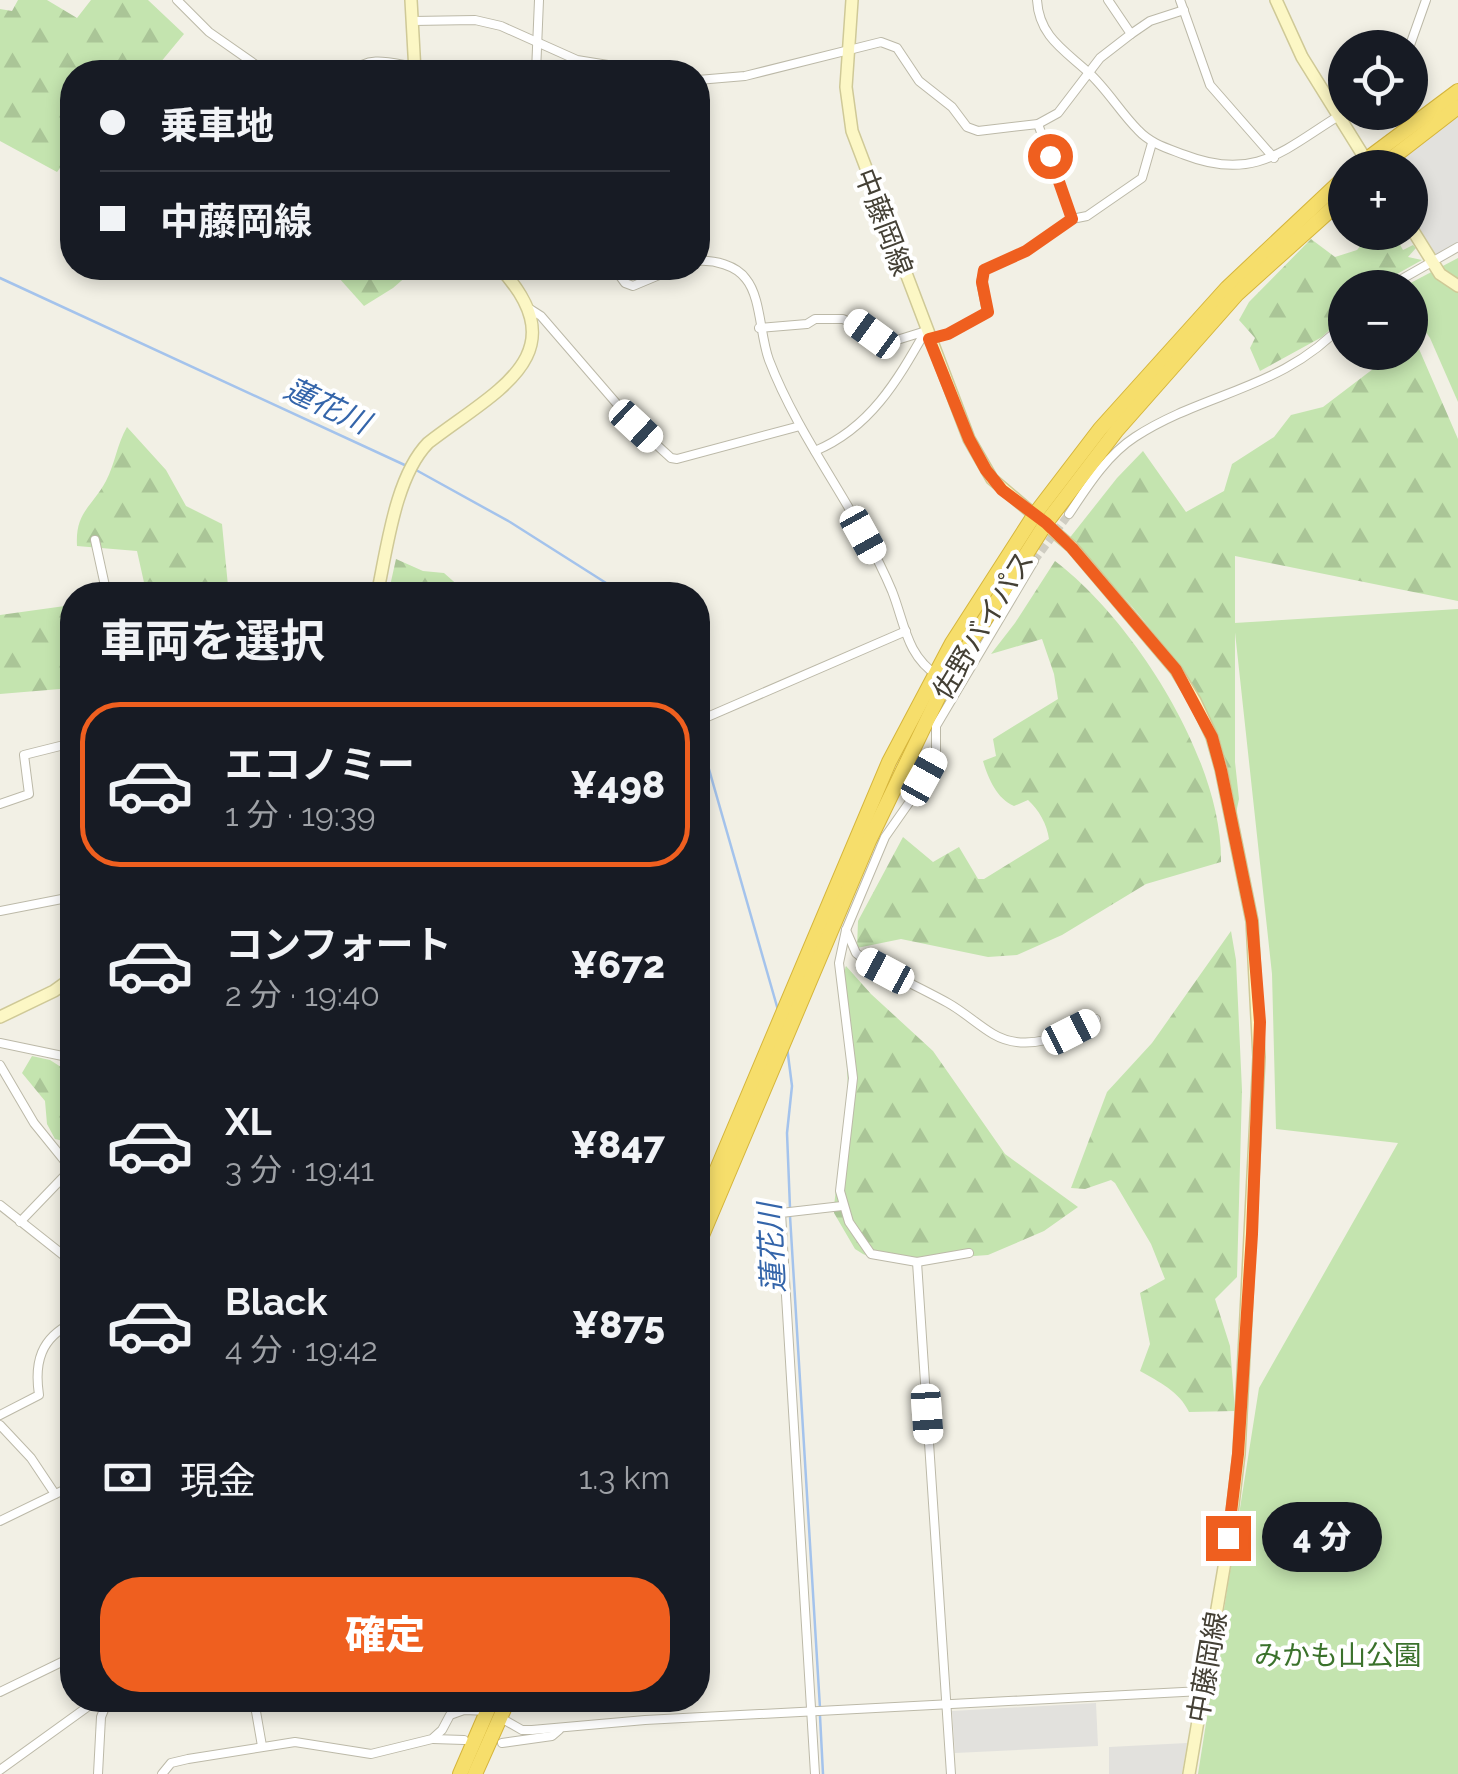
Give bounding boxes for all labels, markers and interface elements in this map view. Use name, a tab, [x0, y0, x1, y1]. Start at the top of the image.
map controls	[1328, 30, 1428, 370]
button: locate	[1328, 30, 1428, 130]
text: 乗車地	[160, 103, 274, 148]
route start	[1028, 134, 1073, 179]
button: +	[1328, 150, 1428, 250]
street label: 中藤岡線	[848, 164, 919, 280]
text: 中藤岡線	[160, 199, 312, 244]
button: −	[1328, 270, 1428, 370]
car	[839, 304, 905, 364]
water label: 蓮花川	[279, 371, 378, 442]
car	[604, 395, 668, 457]
car	[835, 501, 891, 569]
street label: 佐野バイパス	[926, 545, 1041, 706]
text: 車両を選択	[100, 615, 325, 668]
icon: car	[105, 740, 195, 830]
text: エコノミー	[225, 742, 415, 787]
car	[896, 743, 952, 811]
text: ¥498	[570, 762, 665, 807]
text: 1 分 · 19:39	[225, 796, 376, 833]
icon: car	[105, 920, 195, 1010]
text: コンフォート	[225, 922, 452, 967]
text: ¥672	[570, 942, 665, 987]
car	[851, 944, 919, 998]
text: 2 分 · 19:40	[225, 976, 380, 1013]
car	[1037, 1005, 1105, 1059]
text: XL	[225, 1099, 272, 1144]
icon: car	[105, 1100, 195, 1190]
text: ¥847	[570, 1122, 665, 1167]
text: 3 分 · 19:41	[225, 1151, 374, 1188]
water label: 蓮花川	[752, 1199, 791, 1294]
text: Black	[225, 1279, 327, 1324]
icon: car	[105, 1280, 195, 1370]
text: ¥875	[572, 1302, 665, 1347]
text: 4 分 · 19:42	[225, 1331, 378, 1368]
car	[910, 1383, 944, 1445]
icon: cash	[100, 1450, 155, 1505]
text: 現金	[180, 1458, 256, 1503]
text: 1.3 km	[579, 1459, 670, 1496]
callout: 4 分	[1263, 1503, 1383, 1573]
route end	[1206, 1516, 1251, 1561]
text: 4 分	[1293, 1518, 1351, 1555]
button: 確定	[100, 1577, 670, 1692]
street label: 中藤岡線	[1182, 1609, 1233, 1725]
park label: みかも山公園	[1254, 1639, 1422, 1672]

